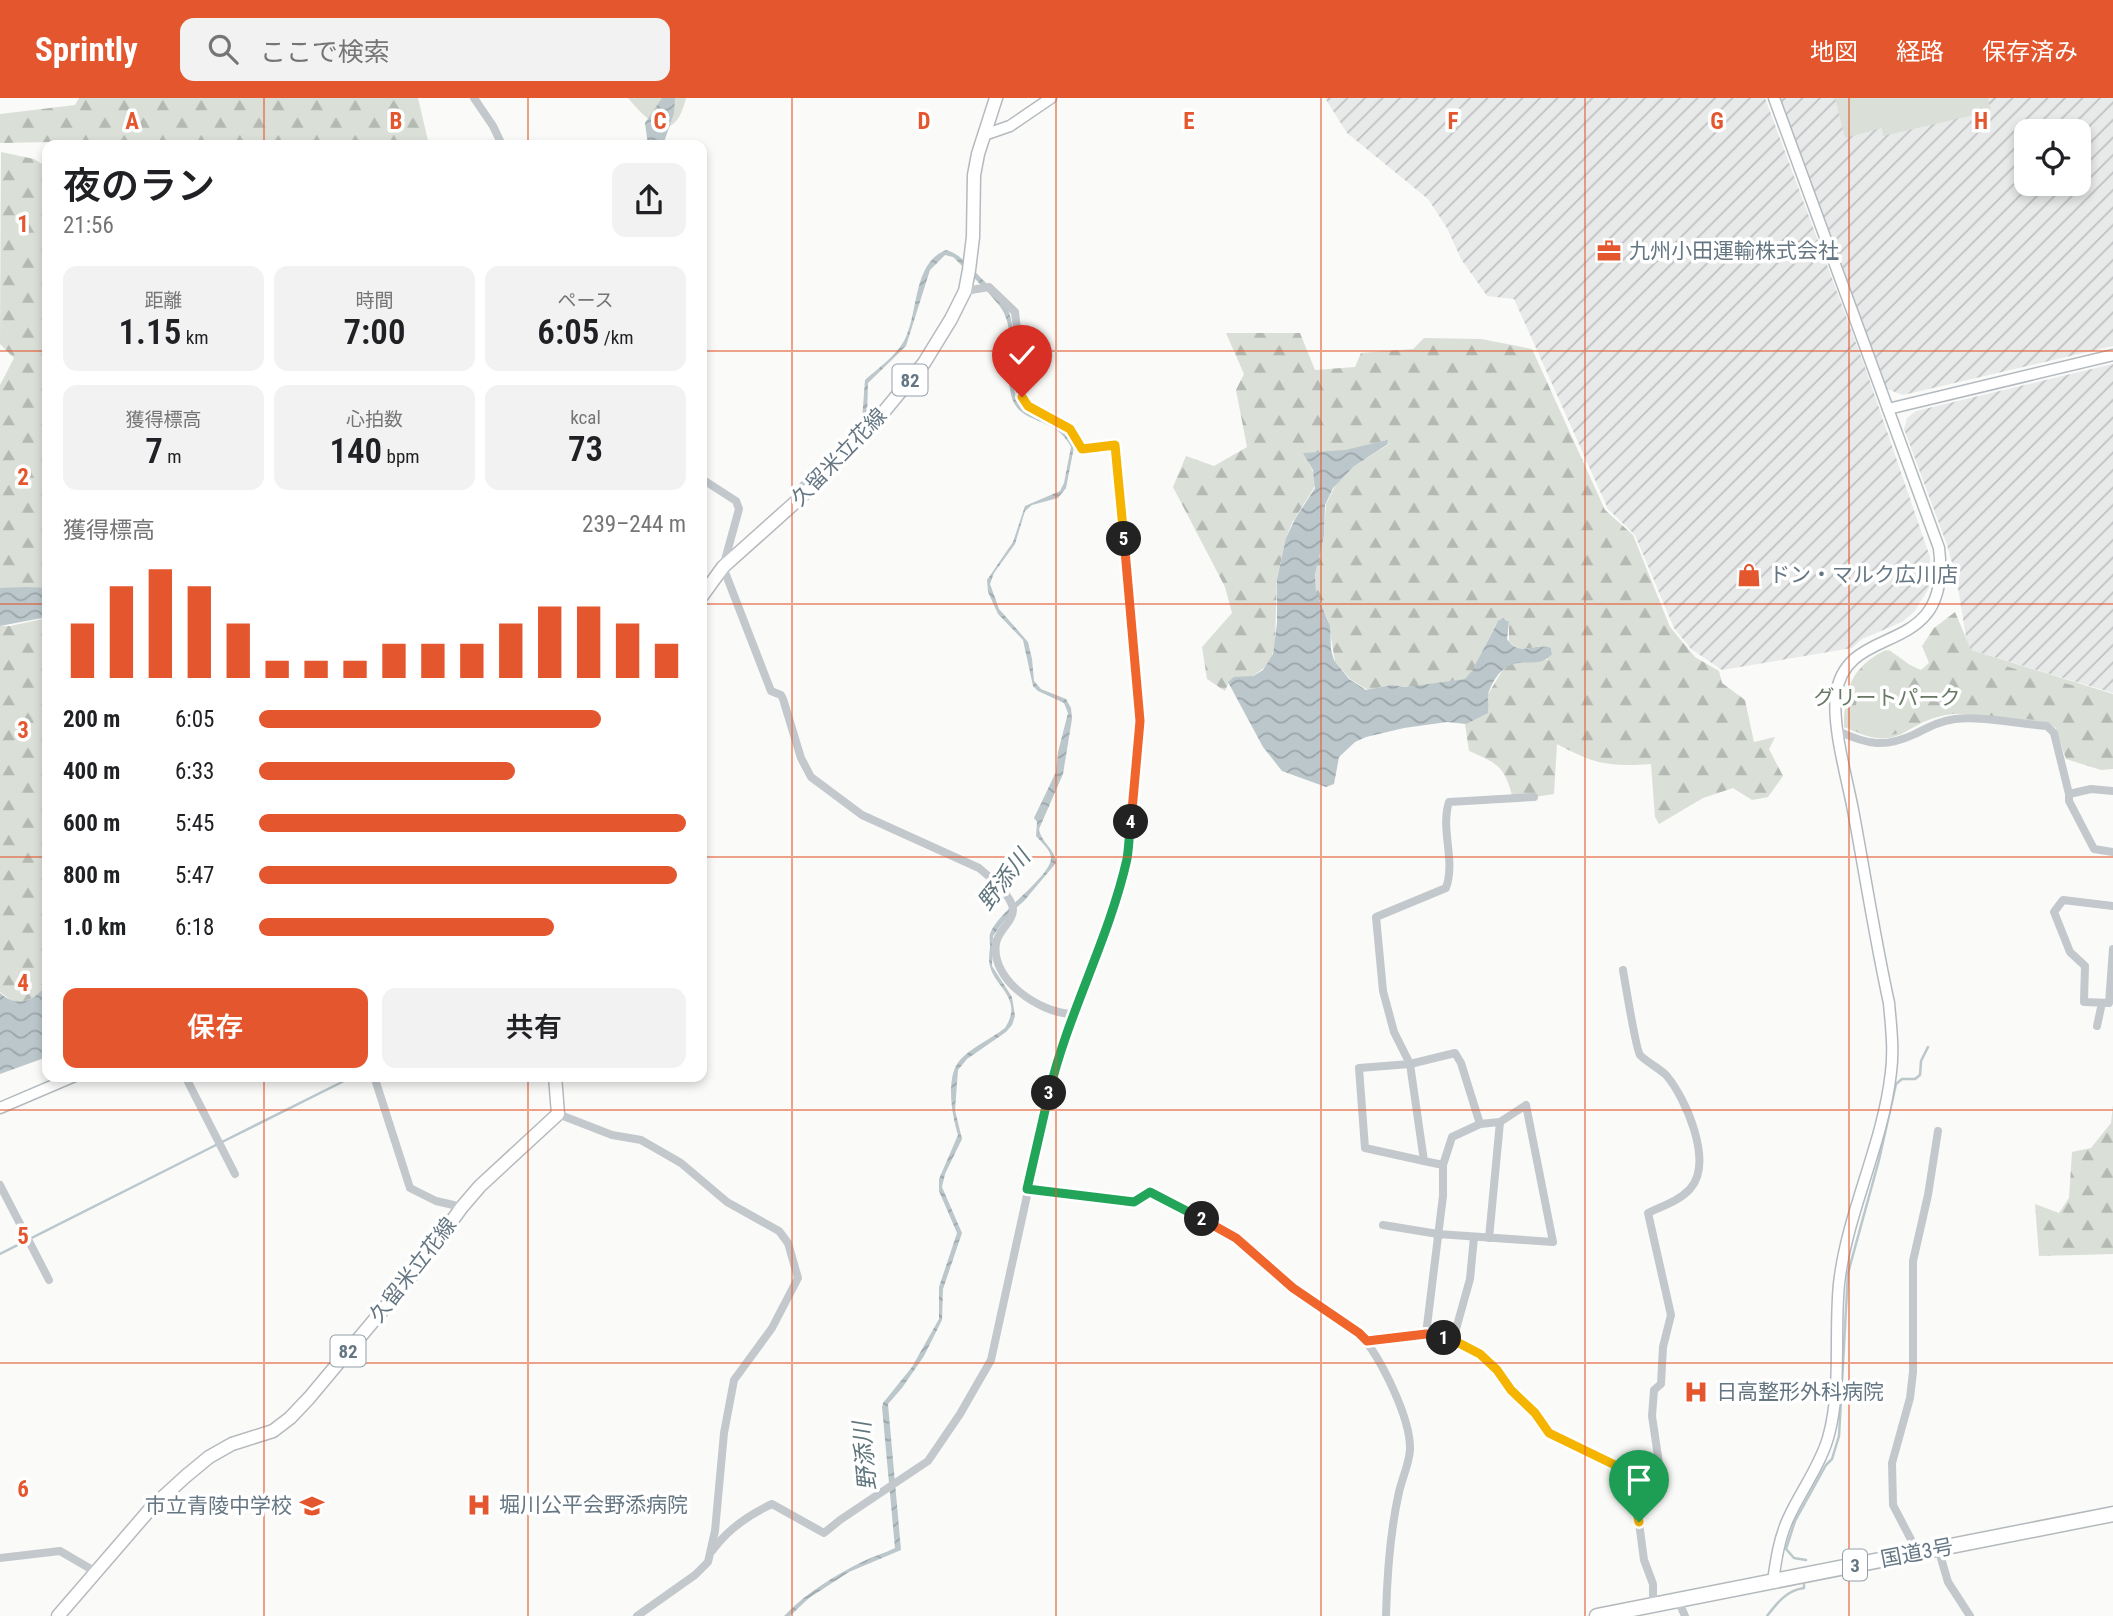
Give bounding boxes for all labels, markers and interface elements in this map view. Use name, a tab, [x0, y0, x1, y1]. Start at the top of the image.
search box	[180, 18, 670, 81]
text: Sprintly	[35, 30, 138, 69]
icon: search	[204, 30, 242, 68]
text: ここで検索	[260, 37, 390, 67]
text: 地図	[1810, 38, 1858, 66]
text: 経路	[1896, 38, 1944, 66]
text: 保存済み	[1982, 38, 2078, 66]
text: A	[125, 108, 139, 135]
text: B	[390, 108, 402, 135]
text: C	[653, 108, 667, 135]
text: D	[918, 108, 931, 135]
text: E	[1183, 108, 1195, 135]
text: F	[1448, 108, 1459, 135]
text: G	[1710, 108, 1724, 135]
text: H	[1974, 108, 1988, 135]
map controls	[2014, 119, 2091, 196]
button: locate	[2014, 119, 2091, 196]
button: share	[612, 163, 686, 237]
text: 夜のラン	[63, 164, 215, 208]
text: 1	[17, 211, 29, 238]
text: 21:56	[63, 212, 114, 239]
office icon: 九州小田運輸株式会社	[1595, 237, 1623, 265]
place label: 九州小田運輸株式会社	[1629, 239, 1839, 263]
text: 距離	[144, 289, 183, 312]
text: 時間	[355, 289, 394, 312]
text: ペース	[557, 289, 614, 312]
text: 1.15	[118, 312, 181, 353]
text: 7:00	[343, 312, 406, 353]
text: 6:05	[537, 312, 599, 353]
pin	[992, 325, 1052, 397]
text: km	[181, 326, 209, 349]
text: /km	[599, 326, 634, 349]
icon: check	[1003, 336, 1041, 374]
road number: 82	[892, 364, 928, 396]
street label: 久留米立花線	[787, 403, 891, 511]
text: kcal	[570, 406, 601, 429]
text: 獲得標高	[125, 408, 202, 431]
text: 心拍数	[346, 408, 403, 431]
text: 73	[568, 429, 603, 470]
text: 7	[145, 431, 163, 472]
text: 140	[329, 431, 382, 472]
text: m	[163, 445, 182, 468]
text: bpm	[382, 445, 420, 468]
text: 2	[17, 464, 29, 491]
text: 239–244 m	[582, 511, 686, 538]
text: 獲得標高	[63, 517, 155, 544]
pin: 5	[1106, 522, 1142, 556]
text: 5	[1119, 527, 1128, 550]
shop icon: ドン・マルク広川店	[1735, 561, 1763, 589]
place label: ドン・マルク広川店	[1769, 563, 1958, 587]
park label: グリートパーク	[1814, 686, 1961, 710]
text: 200 m	[63, 706, 120, 733]
text: 6:05	[175, 706, 214, 733]
text: 3	[17, 717, 29, 744]
text: 400 m	[63, 758, 120, 785]
text: 6:33	[175, 758, 214, 785]
pin: 4	[1114, 804, 1148, 840]
text: 600 m	[63, 810, 120, 837]
text: 5:45	[175, 810, 214, 837]
text: 4	[1126, 810, 1135, 833]
water label: 野添川	[972, 842, 1038, 915]
text: 800 m	[63, 862, 120, 889]
text: 5:47	[175, 862, 214, 889]
text: 1.0 km	[63, 914, 126, 941]
text: 6:18	[175, 914, 214, 941]
text: 4	[17, 970, 29, 997]
button: 保存	[63, 988, 368, 1068]
button: 共有	[382, 988, 686, 1068]
pin: 3	[1032, 1076, 1066, 1110]
text: 3	[1044, 1081, 1053, 1104]
pin: 2	[1184, 1202, 1220, 1236]
text: 2	[1197, 1207, 1206, 1230]
street label: 久留米立花線	[365, 1213, 461, 1327]
text: 5	[17, 1223, 29, 1250]
pin: 1	[1426, 1320, 1462, 1356]
text: 1	[1439, 1326, 1448, 1349]
road number: 82	[330, 1336, 366, 1366]
hospital icon: 日高整形外科病院	[1682, 1378, 1710, 1406]
place label: 日高整形外科病院	[1716, 1380, 1884, 1404]
water label: 野添川	[848, 1417, 881, 1492]
pin	[1609, 1450, 1669, 1522]
icon: arrive	[1620, 1461, 1658, 1499]
text: 6	[17, 1476, 29, 1503]
hospital icon: 堀川公平会野添病院	[465, 1491, 493, 1519]
school or university icon: 市立青陵中学校	[298, 1492, 326, 1520]
place label: 堀川公平会野添病院	[499, 1493, 688, 1517]
place label: 市立青陵中学校	[145, 1494, 292, 1518]
street label: 国道3号	[1879, 1534, 1955, 1572]
road number: 3	[1843, 1550, 1867, 1581]

